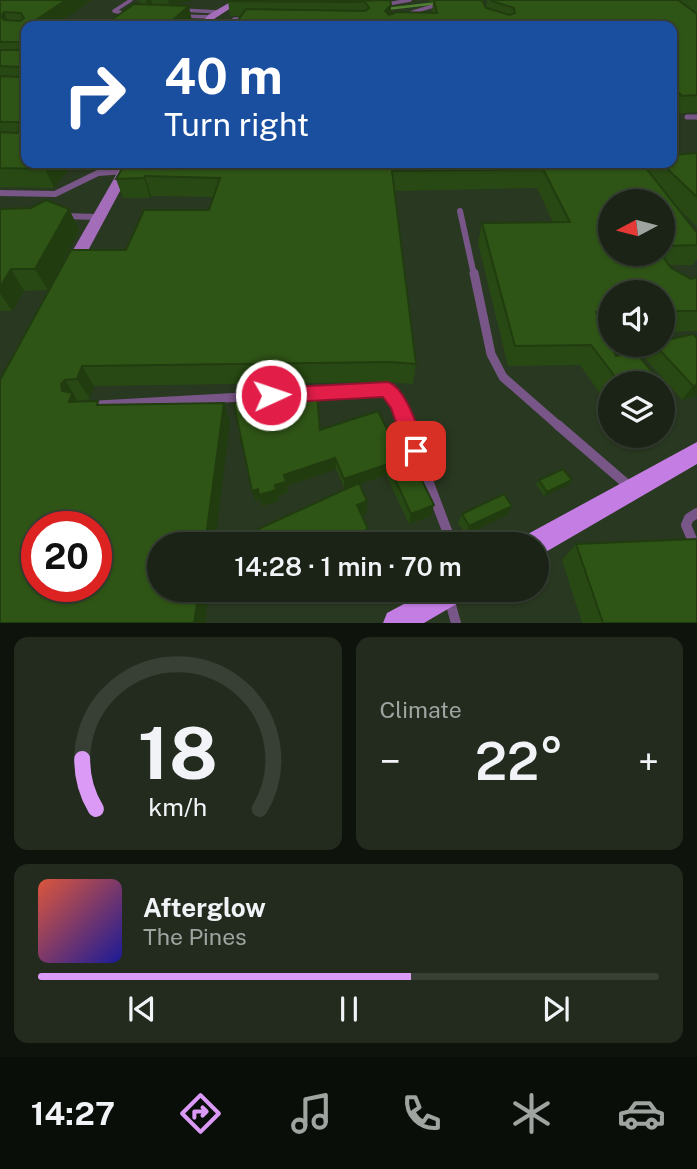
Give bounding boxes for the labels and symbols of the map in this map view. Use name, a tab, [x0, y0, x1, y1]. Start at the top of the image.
north arrow	[598, 189, 676, 266]
position arrow	[234, 358, 308, 432]
pin	[386, 421, 446, 481]
speed limit sign: 20	[21, 511, 112, 602]

